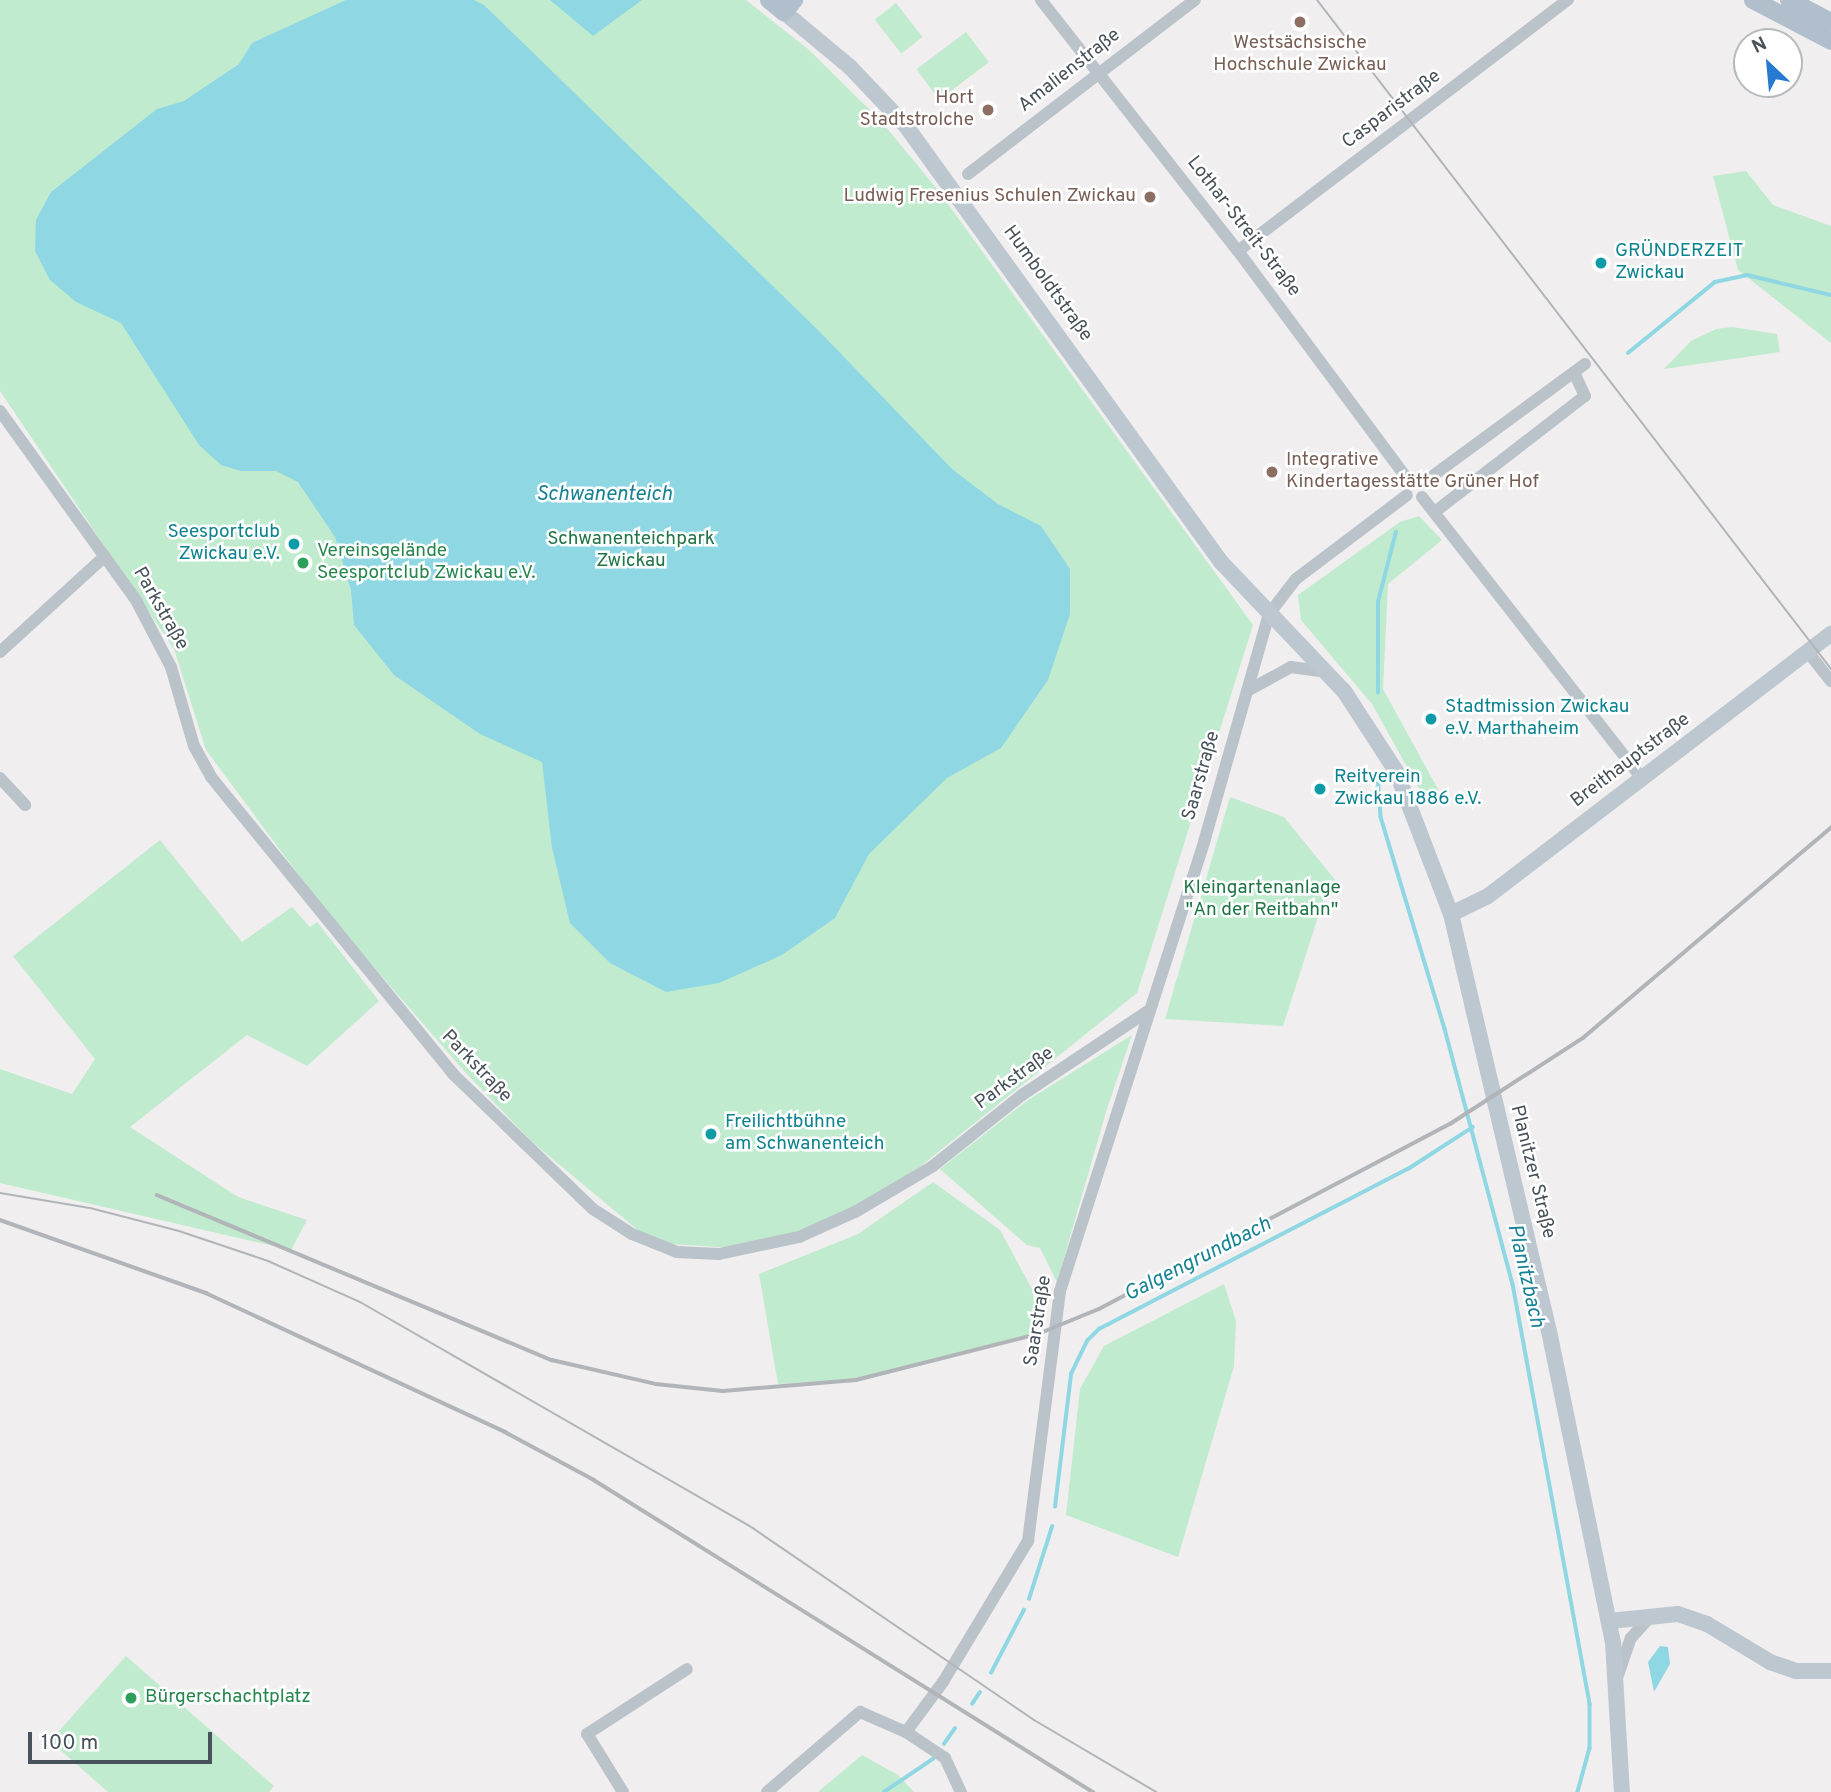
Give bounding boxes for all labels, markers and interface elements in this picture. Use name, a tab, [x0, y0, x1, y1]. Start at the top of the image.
marker: Westsächsische Hochschule Zwickau	[1292, 14, 1308, 30]
street label: Amalienstraße	[1015, 24, 1125, 118]
north arrow	[1733, 28, 1803, 98]
text: N	[1748, 32, 1771, 60]
place label: Westsächsische Hochschule Zwickau	[1213, 33, 1387, 77]
street label: Casparistraße	[1338, 66, 1446, 154]
place label: Hort Stadtstrolche	[860, 88, 974, 132]
marker: Hort Stadtstrolche	[980, 102, 996, 118]
street label: Lothar-Streit-Straße	[1181, 152, 1305, 302]
place label: Ludwig Fresenius Schulen Zwickau	[844, 186, 1136, 208]
marker: Ludwig Fresenius Schulen Zwickau	[1142, 189, 1158, 205]
street label: Humboldtstraße	[997, 222, 1097, 346]
place label: GRÜNDERZEIT Zwickau	[1615, 241, 1744, 285]
marker: GRÜNDERZEIT Zwickau	[1593, 255, 1609, 271]
place label: Integrative Kindertagesstätte Grüner Hof	[1286, 450, 1539, 494]
marker: Integrative Kindertagesstätte Grüner Hof	[1264, 464, 1280, 480]
water label: Schwanenteich	[536, 482, 672, 508]
place label: Seesportclub Zwickau e.V.	[167, 522, 280, 566]
park label: Schwanenteichpark Zwickau	[547, 529, 715, 573]
marker: Seesportclub Zwickau e.V.	[286, 536, 302, 552]
place label: Vereinsgelände Seesportclub Zwickau e.V.	[317, 541, 536, 585]
marker: Vereinsgelände Seesportclub Zwickau e.V.	[295, 555, 311, 571]
street label: Parkstraße	[127, 564, 193, 654]
place label: Stadtmission Zwickau e.V. Marthaheim	[1445, 697, 1629, 741]
street label: Breithauptstraße	[1567, 709, 1695, 813]
marker: Stadtmission Zwickau e.V. Marthaheim	[1423, 711, 1439, 727]
street label: Saarstraße	[1178, 729, 1226, 823]
place label: Reitverein Zwickau 1886 e.V.	[1334, 767, 1482, 811]
marker: Reitverein Zwickau 1886 e.V.	[1312, 781, 1328, 797]
park label: Kleingartenanlage "An der Reitbahn"	[1183, 878, 1341, 922]
street label: Parkstraße	[436, 1026, 516, 1108]
street label: Parkstraße	[971, 1043, 1059, 1115]
street label: Planitzer Straße	[1504, 1103, 1560, 1241]
place label: Freilichtbühne am Schwanenteich	[725, 1112, 885, 1156]
marker: Freilichtbühne am Schwanenteich	[703, 1126, 719, 1142]
water label: Galgengrundbach	[1120, 1212, 1276, 1308]
water label: Planitzbach	[1501, 1222, 1549, 1330]
street label: Saarstraße	[1021, 1274, 1057, 1368]
place label: Bürgerschachtplatz	[145, 1687, 311, 1709]
marker: Bürgerschachtplatz	[123, 1690, 139, 1706]
scale bar	[32, 1718, 215, 1762]
text: 100 m	[41, 1730, 98, 1757]

